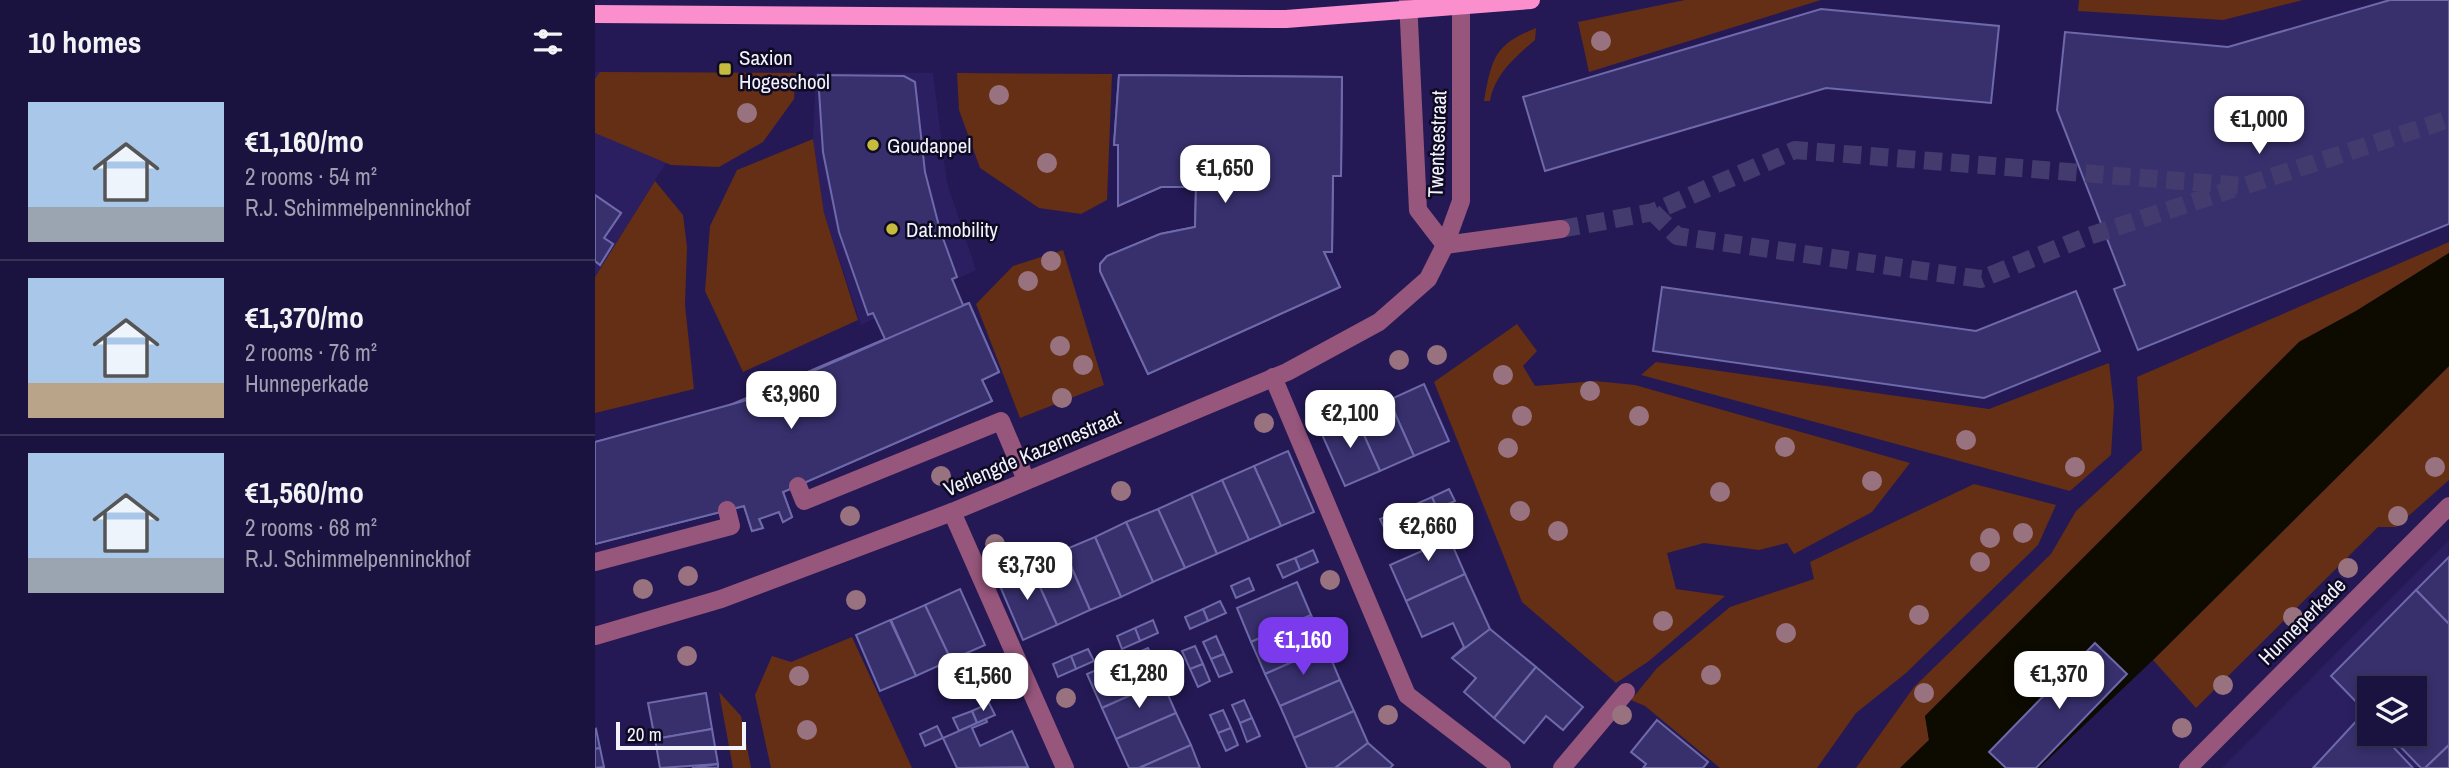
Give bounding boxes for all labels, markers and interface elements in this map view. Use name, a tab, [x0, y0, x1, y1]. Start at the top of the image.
text: 10 homes	[28, 22, 142, 62]
icon: filters	[529, 23, 567, 61]
place label: Saxion Hogeschool	[739, 43, 830, 96]
marker: Saxion Hogeschool	[717, 61, 733, 77]
street label: Twentsestraat	[1421, 90, 1453, 198]
pin: €1,000	[2202, 96, 2316, 156]
text: €1,000	[2230, 103, 2288, 134]
text: €1,160/mo	[245, 121, 364, 161]
icon: home	[84, 130, 168, 214]
place label: Goudappel	[887, 131, 971, 160]
marker: Goudappel	[865, 137, 881, 153]
pin: €1,650	[1168, 146, 1282, 205]
text: €1,650	[1196, 152, 1254, 183]
text: 2 rooms · 54 m²	[245, 161, 377, 192]
text: R.J. Schimmelpenninckhof	[245, 192, 470, 223]
place label: Dat.mobility	[906, 215, 998, 244]
marker: Dat.mobility	[884, 221, 900, 237]
text: €1,370/mo	[245, 297, 364, 337]
icon: home	[84, 306, 168, 390]
text: 2 rooms · 76 m²	[245, 337, 377, 368]
text: Hunneperkade	[245, 368, 369, 399]
pin: €3,960	[734, 372, 848, 431]
text: €3,960	[762, 378, 820, 409]
pin: €2,100	[1293, 391, 1407, 450]
text: €2,100	[1321, 397, 1379, 428]
street label: Verlengde Kazernestraat	[939, 403, 1125, 503]
text: €1,560/mo	[245, 472, 364, 512]
icon: home	[84, 481, 168, 565]
pin: €2,660	[1371, 504, 1485, 563]
text: €2,660	[1399, 510, 1457, 541]
text: 2 rooms · 68 m²	[245, 512, 377, 543]
pin: €3,730	[970, 542, 1084, 602]
text: R.J. Schimmelpenninckhof	[245, 543, 470, 574]
text: €3,730	[998, 549, 1056, 580]
street label: Hunneperkade	[2252, 571, 2352, 671]
pin: €1,160	[1246, 618, 1360, 677]
text: €1,160	[1274, 624, 1332, 655]
pin: €1,280	[1082, 650, 1196, 710]
pin: €1,370	[2002, 652, 2116, 711]
pin: €1,560	[926, 654, 1040, 713]
text: €1,280	[1110, 657, 1168, 688]
text: €1,370	[2030, 658, 2088, 689]
text: €1,560	[954, 660, 1012, 691]
map controls	[2357, 676, 2427, 746]
button: layers	[2357, 676, 2427, 746]
scale bar	[616, 719, 745, 751]
text: 20 m	[627, 721, 662, 747]

